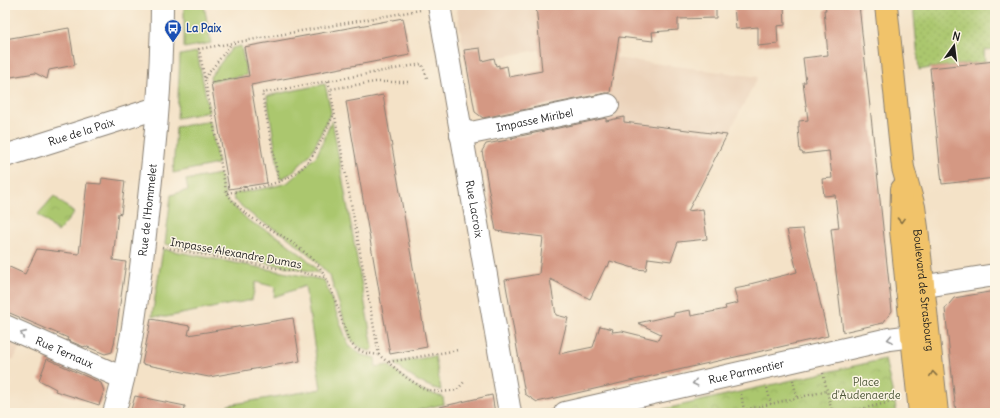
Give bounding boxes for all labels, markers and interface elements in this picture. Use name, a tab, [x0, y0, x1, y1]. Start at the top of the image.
bus stop icon: La Paix	[163, 18, 183, 43]
place label: La Paix	[186, 21, 222, 35]
north arrow	[934, 26, 974, 66]
text: N	[951, 29, 962, 44]
street label: Impasse Miribel	[495, 105, 574, 135]
street label: Rue de la Paix	[46, 115, 117, 149]
street label: Rue de l'Hommelet	[135, 163, 160, 257]
street label: Rue Lacroix	[463, 179, 486, 239]
one-way arrow	[896, 217, 905, 224]
street label: Boulevard de Strasbourg	[910, 228, 937, 352]
street label: Impasse Alexandre Dumas	[169, 235, 303, 271]
one-way arrow	[20, 331, 28, 339]
street label: Rue Ternaux	[33, 333, 96, 371]
one-way arrow	[887, 334, 893, 343]
street label: Rue Parmentier	[707, 356, 786, 387]
one-way arrow	[928, 371, 937, 377]
park label: Place d'Audenaerde	[831, 375, 901, 402]
one-way arrow	[692, 379, 698, 387]

